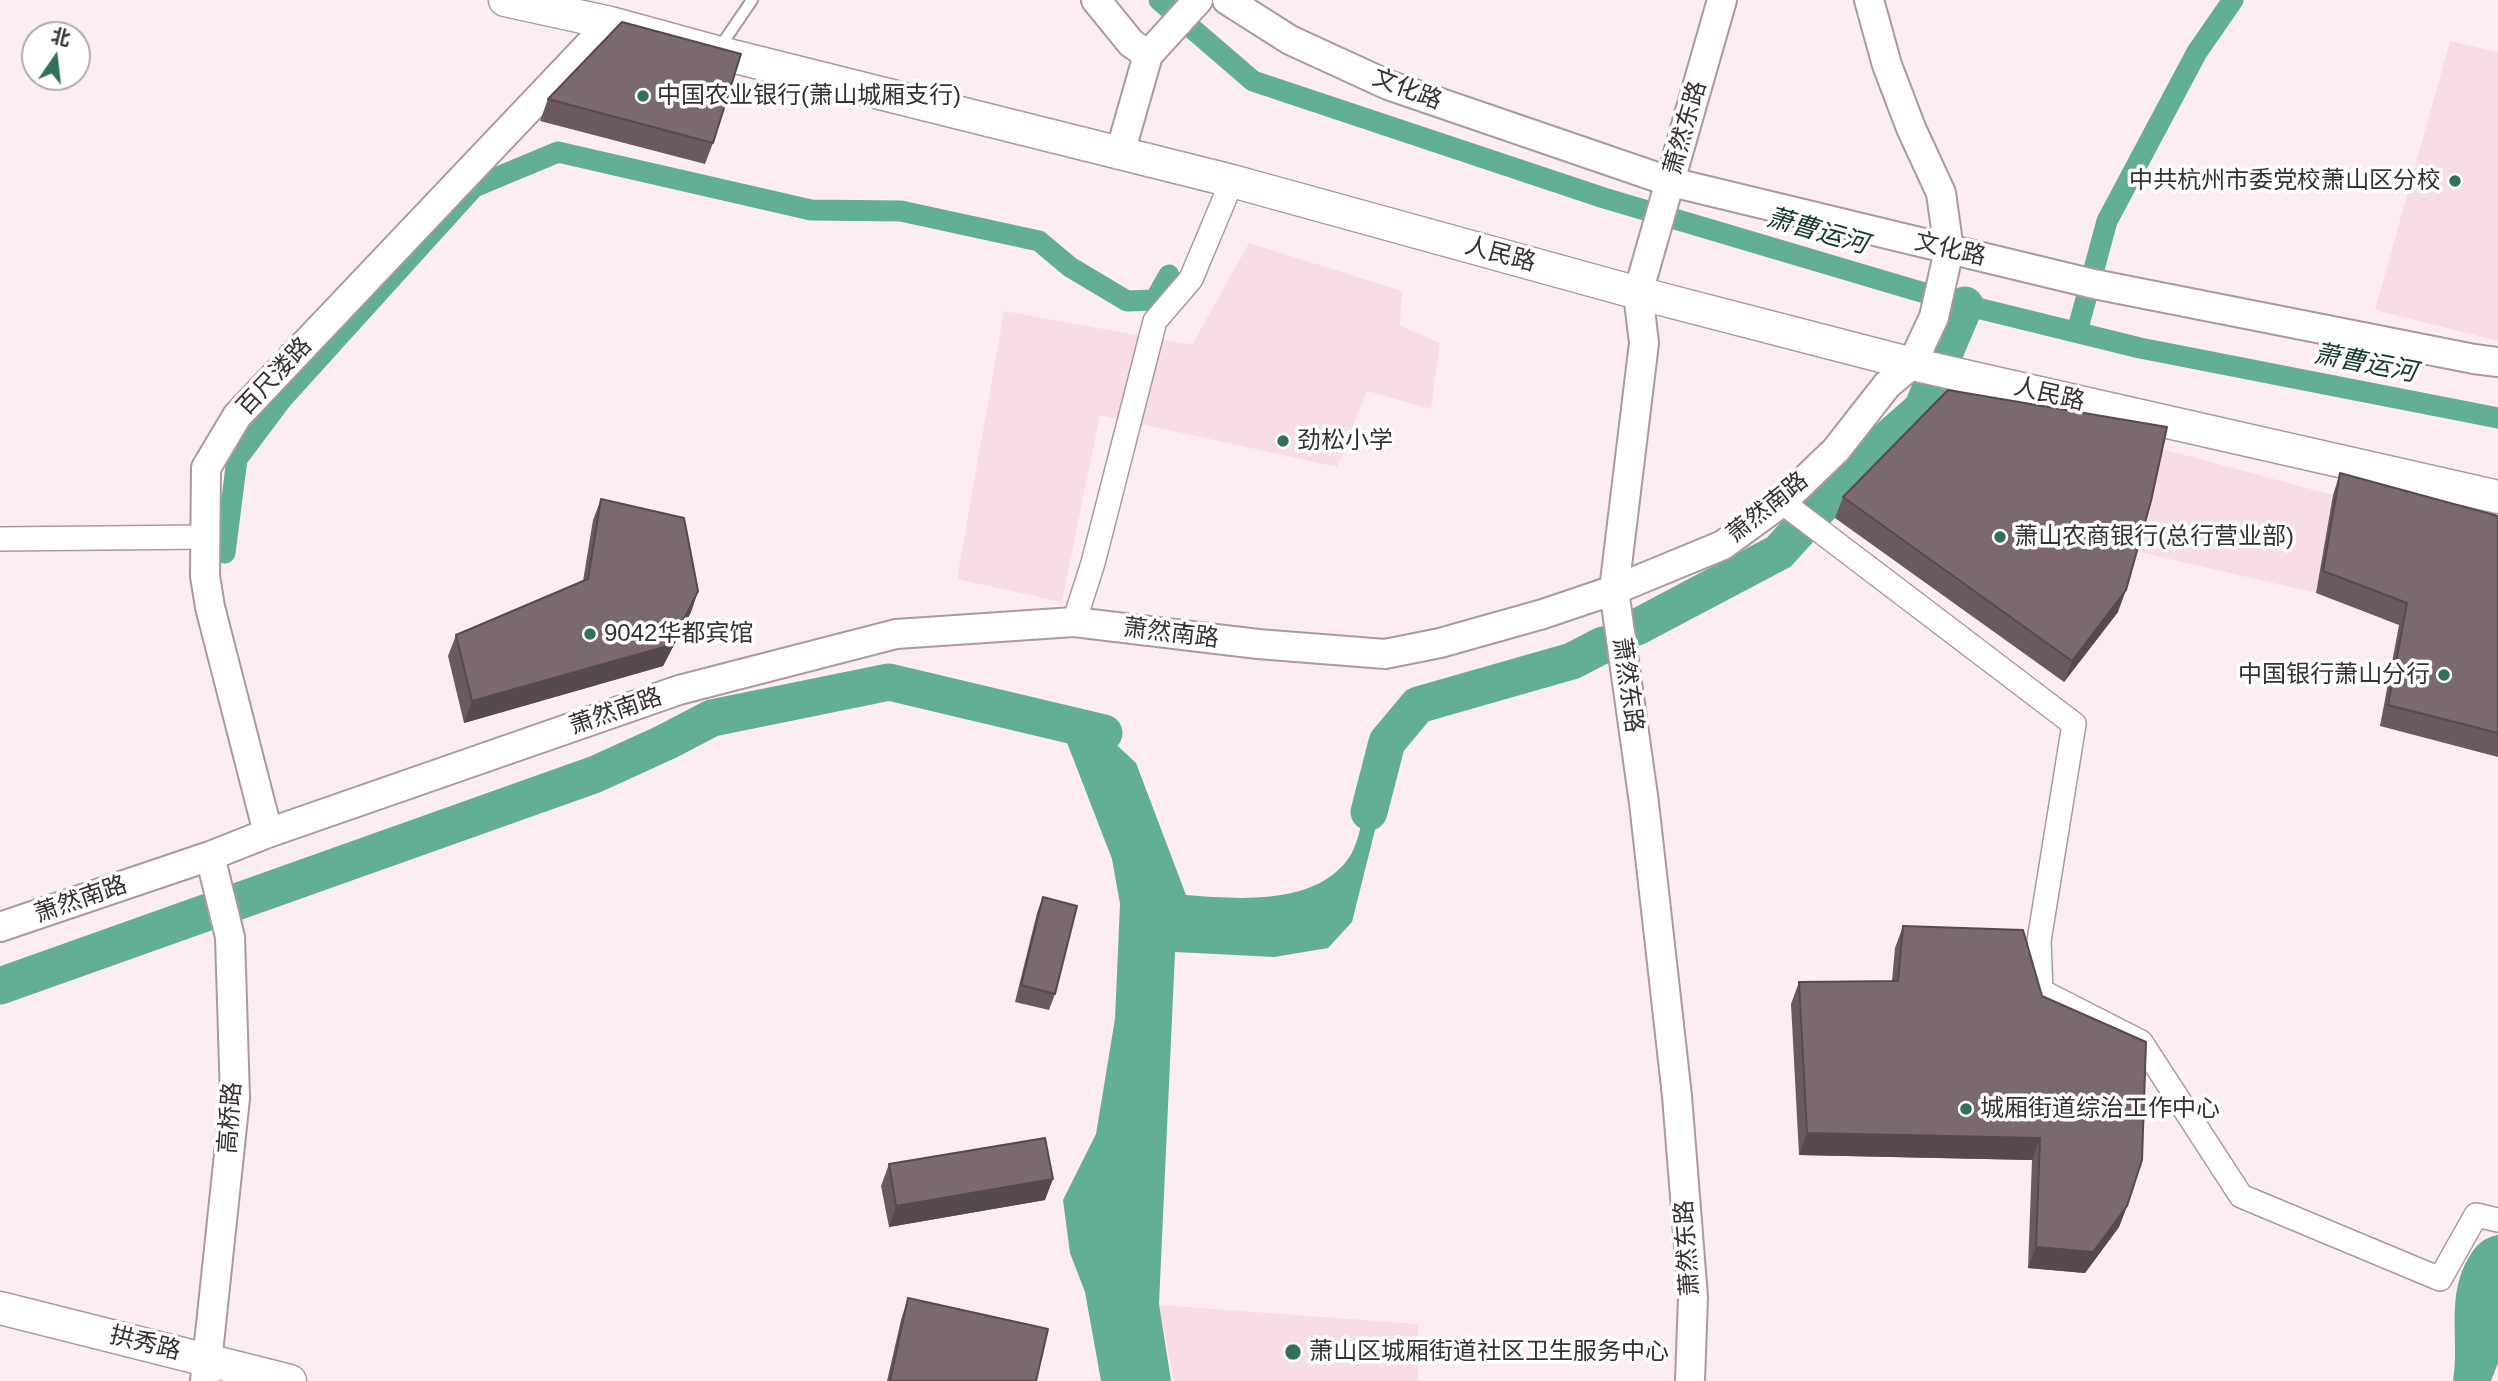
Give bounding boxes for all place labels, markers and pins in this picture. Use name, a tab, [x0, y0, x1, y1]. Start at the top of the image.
place label: 中国农业银行(萧山城厢支行)	[657, 82, 961, 110]
marker: 中国农业银行(萧山城厢支行)	[635, 88, 651, 104]
place label: 中共杭州市委党校萧山区分校	[2129, 167, 2441, 195]
marker: 中共杭州市委党校萧山区分校	[2447, 173, 2463, 189]
place label: 劲松小学	[1297, 427, 1393, 455]
marker: 劲松小学	[1275, 433, 1291, 449]
place label: 萧山农商银行(总行营业部)	[2014, 523, 2294, 551]
marker: 萧山农商银行(总行营业部)	[1992, 529, 2008, 545]
place label: 9042华都宾馆	[604, 620, 753, 648]
marker: 9042华都宾馆	[582, 626, 598, 642]
place label: 中国银行萧山分行	[2238, 661, 2430, 689]
marker: 中国银行萧山分行	[2436, 667, 2452, 683]
place label: 城厢街道综治工作中心	[1980, 1095, 2220, 1123]
marker: 城厢街道综治工作中心	[1958, 1101, 1974, 1117]
place label: 萧山区城厢街道社区卫生服务中心	[1309, 1338, 1669, 1366]
marker: 萧山区城厢街道社区卫生服务中心	[1283, 1342, 1303, 1362]

